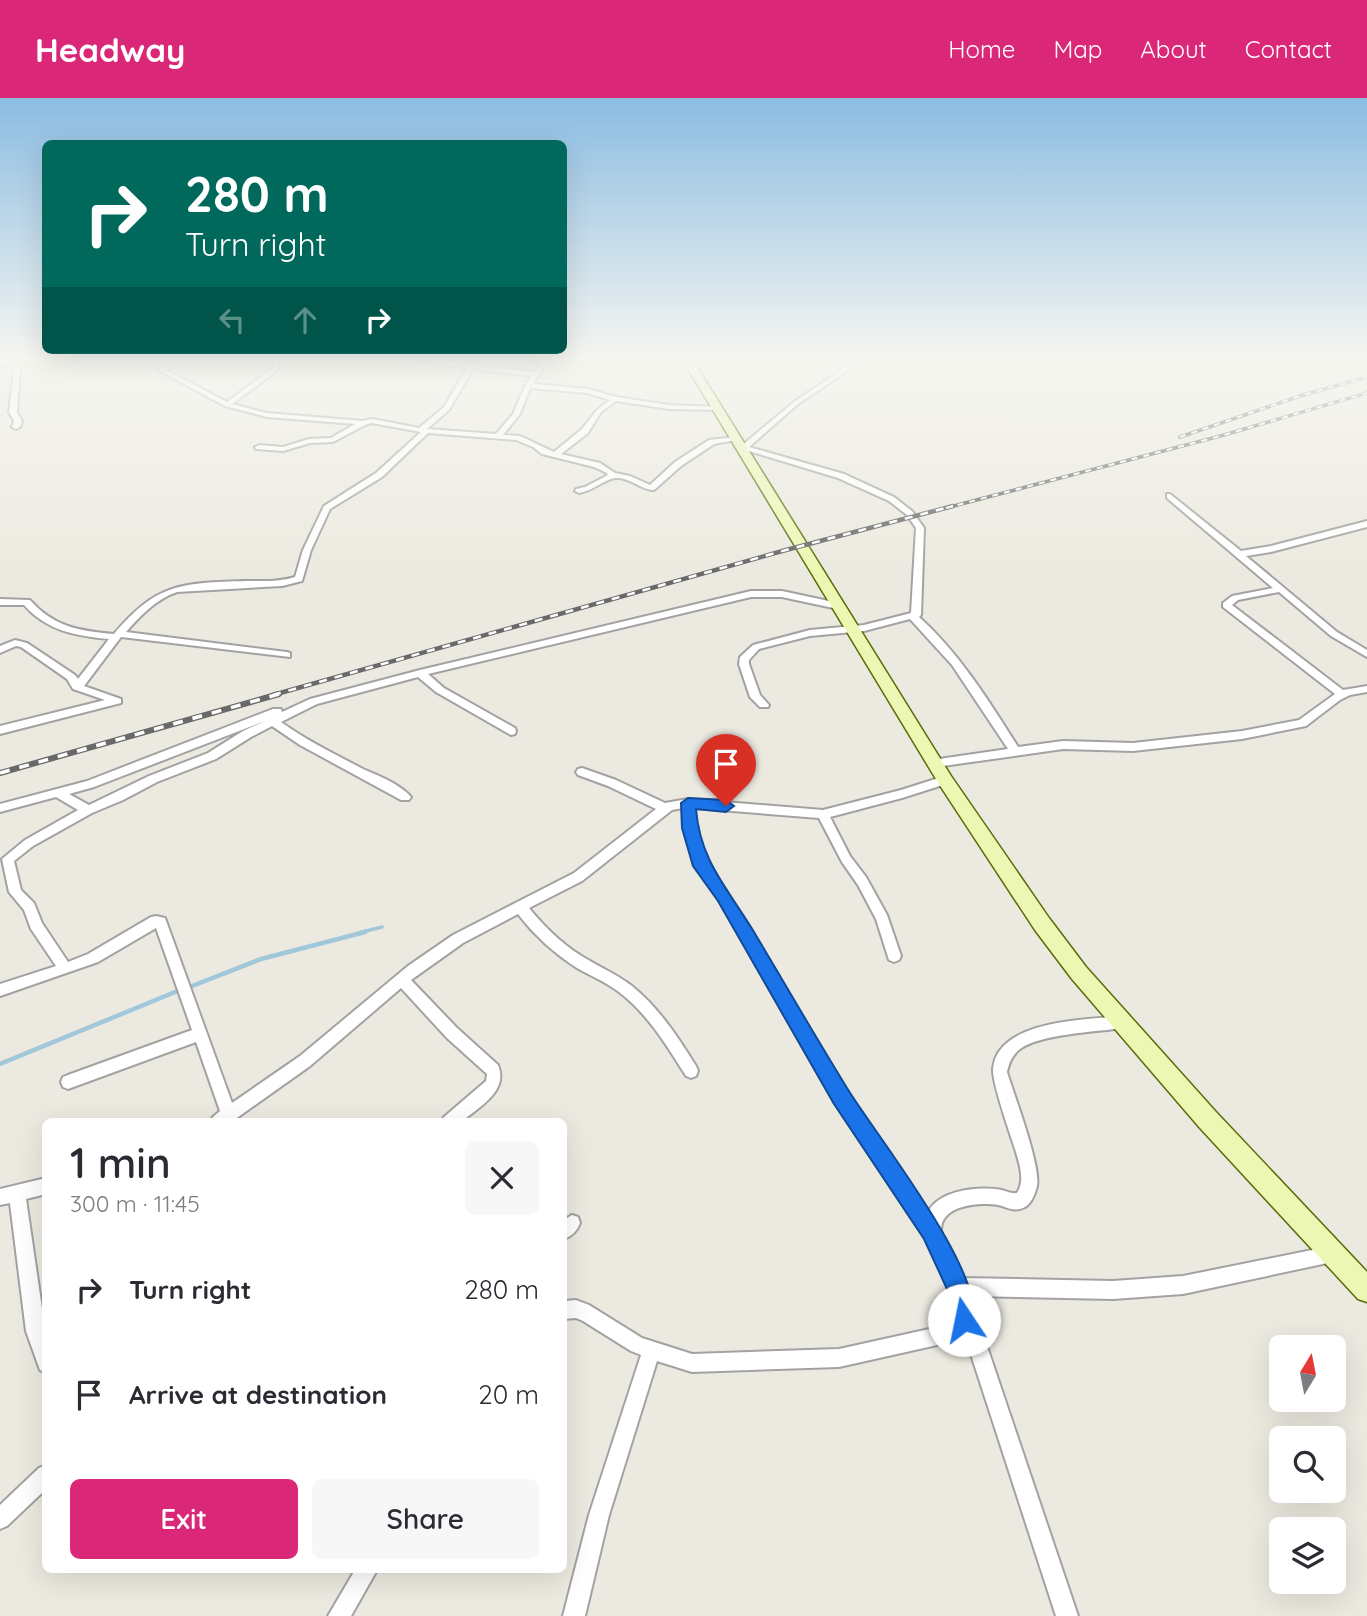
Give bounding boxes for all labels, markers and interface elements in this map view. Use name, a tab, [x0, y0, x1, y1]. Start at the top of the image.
text: Headway	[35, 29, 185, 70]
text: Home	[948, 34, 1015, 64]
text: Map	[1053, 34, 1102, 64]
text: About	[1140, 34, 1207, 64]
text: Contact	[1245, 34, 1332, 64]
text: 280 m	[185, 163, 329, 224]
icon: right	[70, 168, 161, 259]
text: Turn right	[185, 224, 326, 264]
icon: left	[213, 301, 251, 339]
icon: ahead	[286, 301, 324, 339]
icon: right	[359, 301, 397, 339]
pin	[696, 734, 756, 806]
icon: arrive	[707, 745, 745, 783]
text: 1 min	[70, 1136, 171, 1189]
button: close	[465, 1141, 539, 1215]
text: 300 m · 11:45	[70, 1189, 200, 1218]
icon: right	[70, 1271, 108, 1309]
text: Turn right	[129, 1273, 251, 1306]
text: 280 m	[464, 1273, 539, 1306]
position arrow	[927, 1283, 1001, 1357]
north arrow	[1269, 1335, 1346, 1412]
map controls	[1269, 1335, 1346, 1594]
icon: arrive	[70, 1376, 108, 1414]
text: Arrive at destination	[129, 1378, 387, 1411]
text: 20 m	[478, 1378, 539, 1411]
button: search	[1269, 1426, 1346, 1503]
button: Exit	[70, 1479, 298, 1559]
button: Share	[312, 1479, 539, 1559]
button: layers	[1269, 1517, 1346, 1594]

